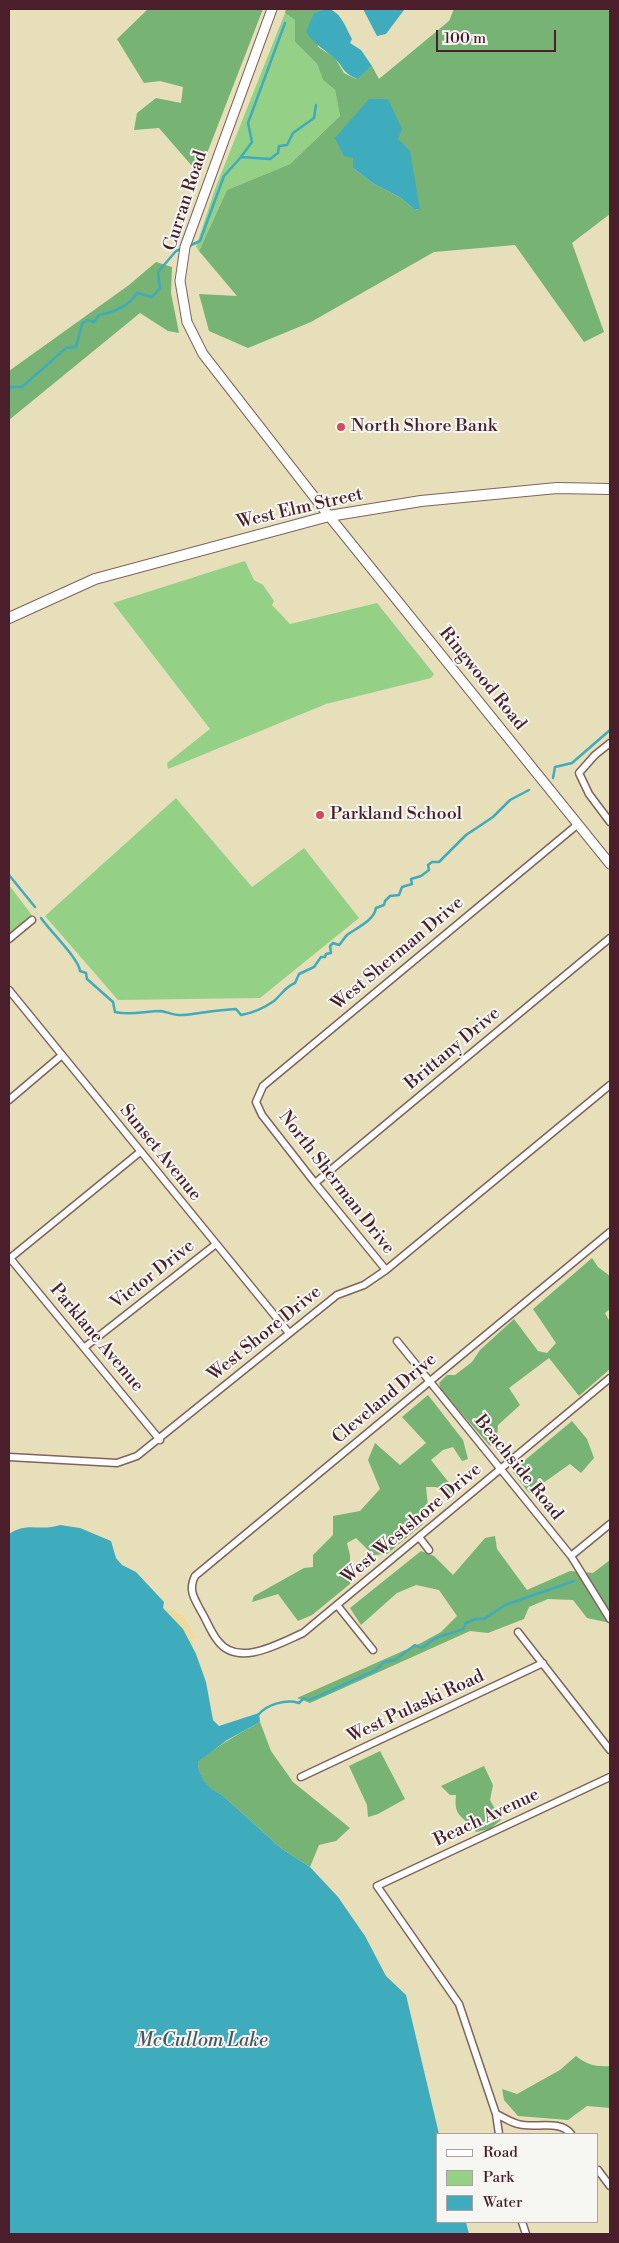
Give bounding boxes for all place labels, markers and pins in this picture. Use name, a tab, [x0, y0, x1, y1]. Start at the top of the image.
place label: North Shore Bank	[351, 416, 497, 438]
marker: North Shore Bank	[335, 421, 347, 433]
place label: Parkland School	[330, 804, 462, 826]
marker: Parkland School	[314, 809, 326, 821]

